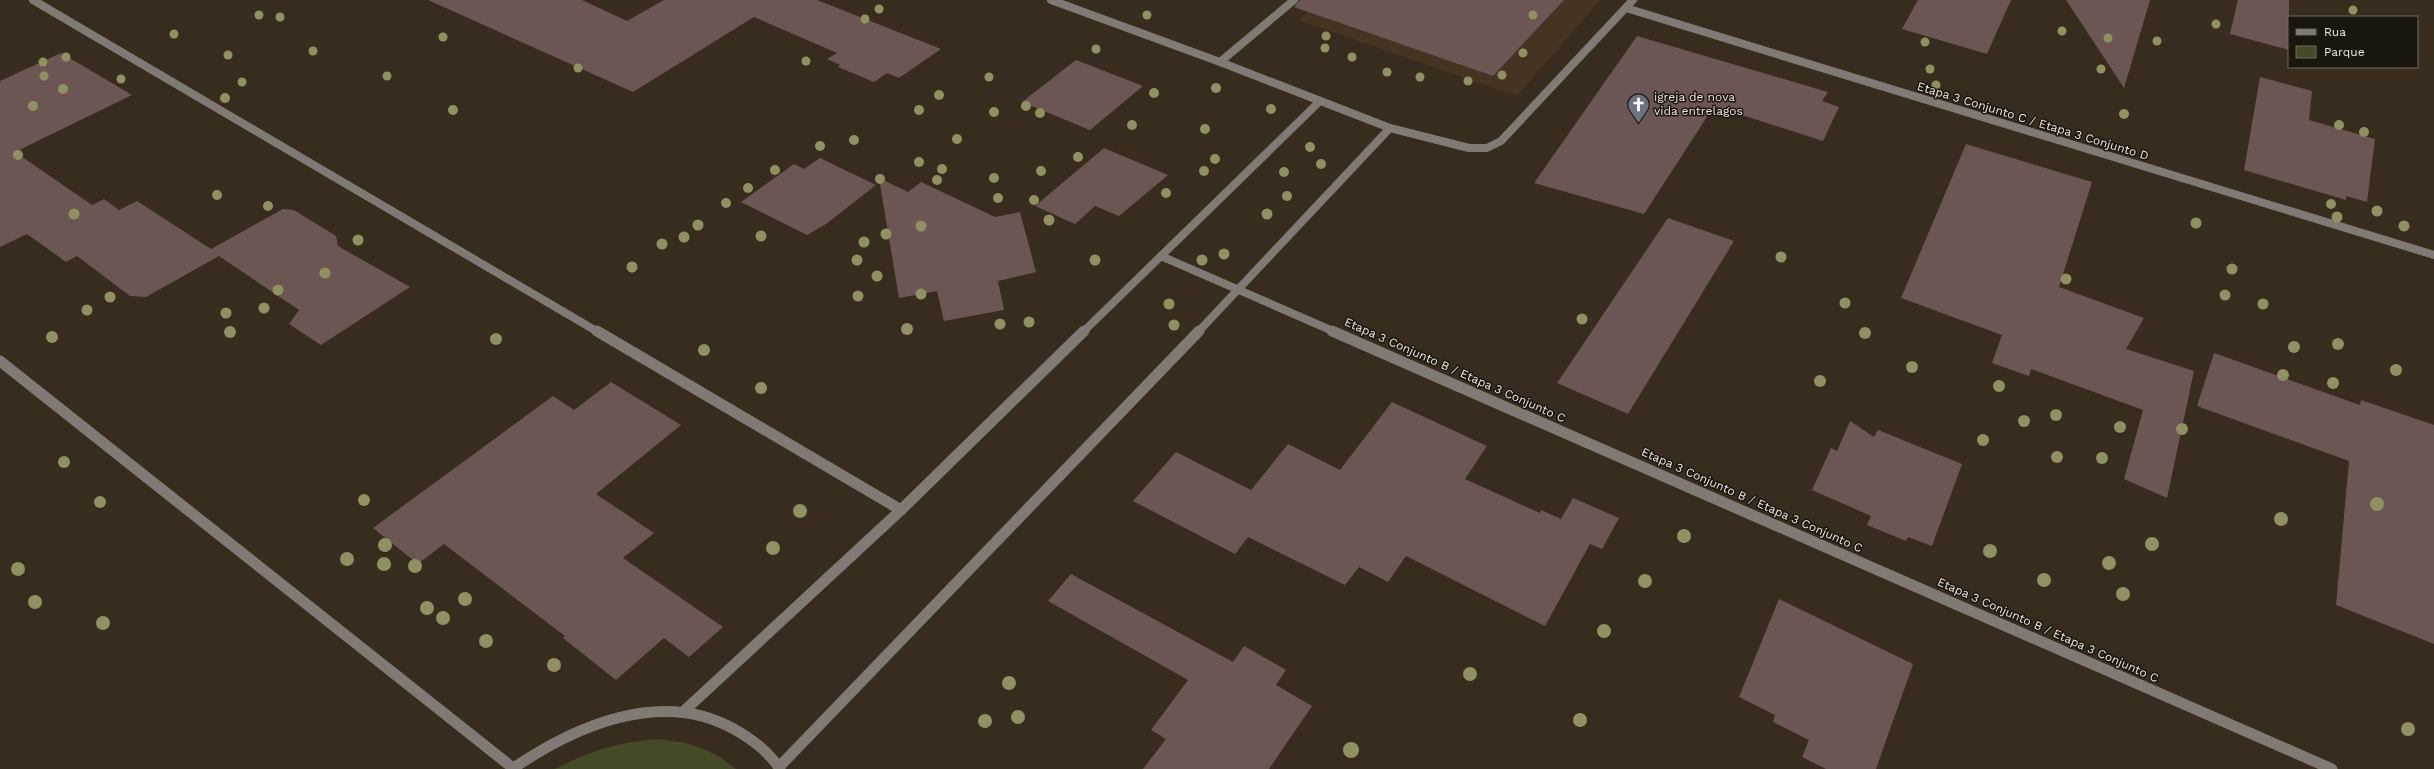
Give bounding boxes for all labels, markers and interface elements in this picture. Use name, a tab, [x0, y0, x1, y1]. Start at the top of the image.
legend	[2288, 16, 2418, 68]
text: Rua	[2324, 25, 2346, 39]
text: Parque	[2324, 45, 2365, 59]
street label: Etapa 3 Conjunto C / Etapa 3 Conjunto D	[1915, 79, 2151, 163]
place label: igreja de nova vida entrelagos	[1654, 90, 1743, 118]
church icon: igreja de nova vida entrelagos	[1626, 91, 1652, 124]
street label: Etapa 3 Conjunto B / Etapa 3 Conjunto C	[1342, 315, 1568, 425]
street label: Etapa 3 Conjunto B / Etapa 3 Conjunto C	[1639, 445, 1865, 555]
street label: Etapa 3 Conjunto B / Etapa 3 Conjunto C	[1935, 575, 2161, 685]

